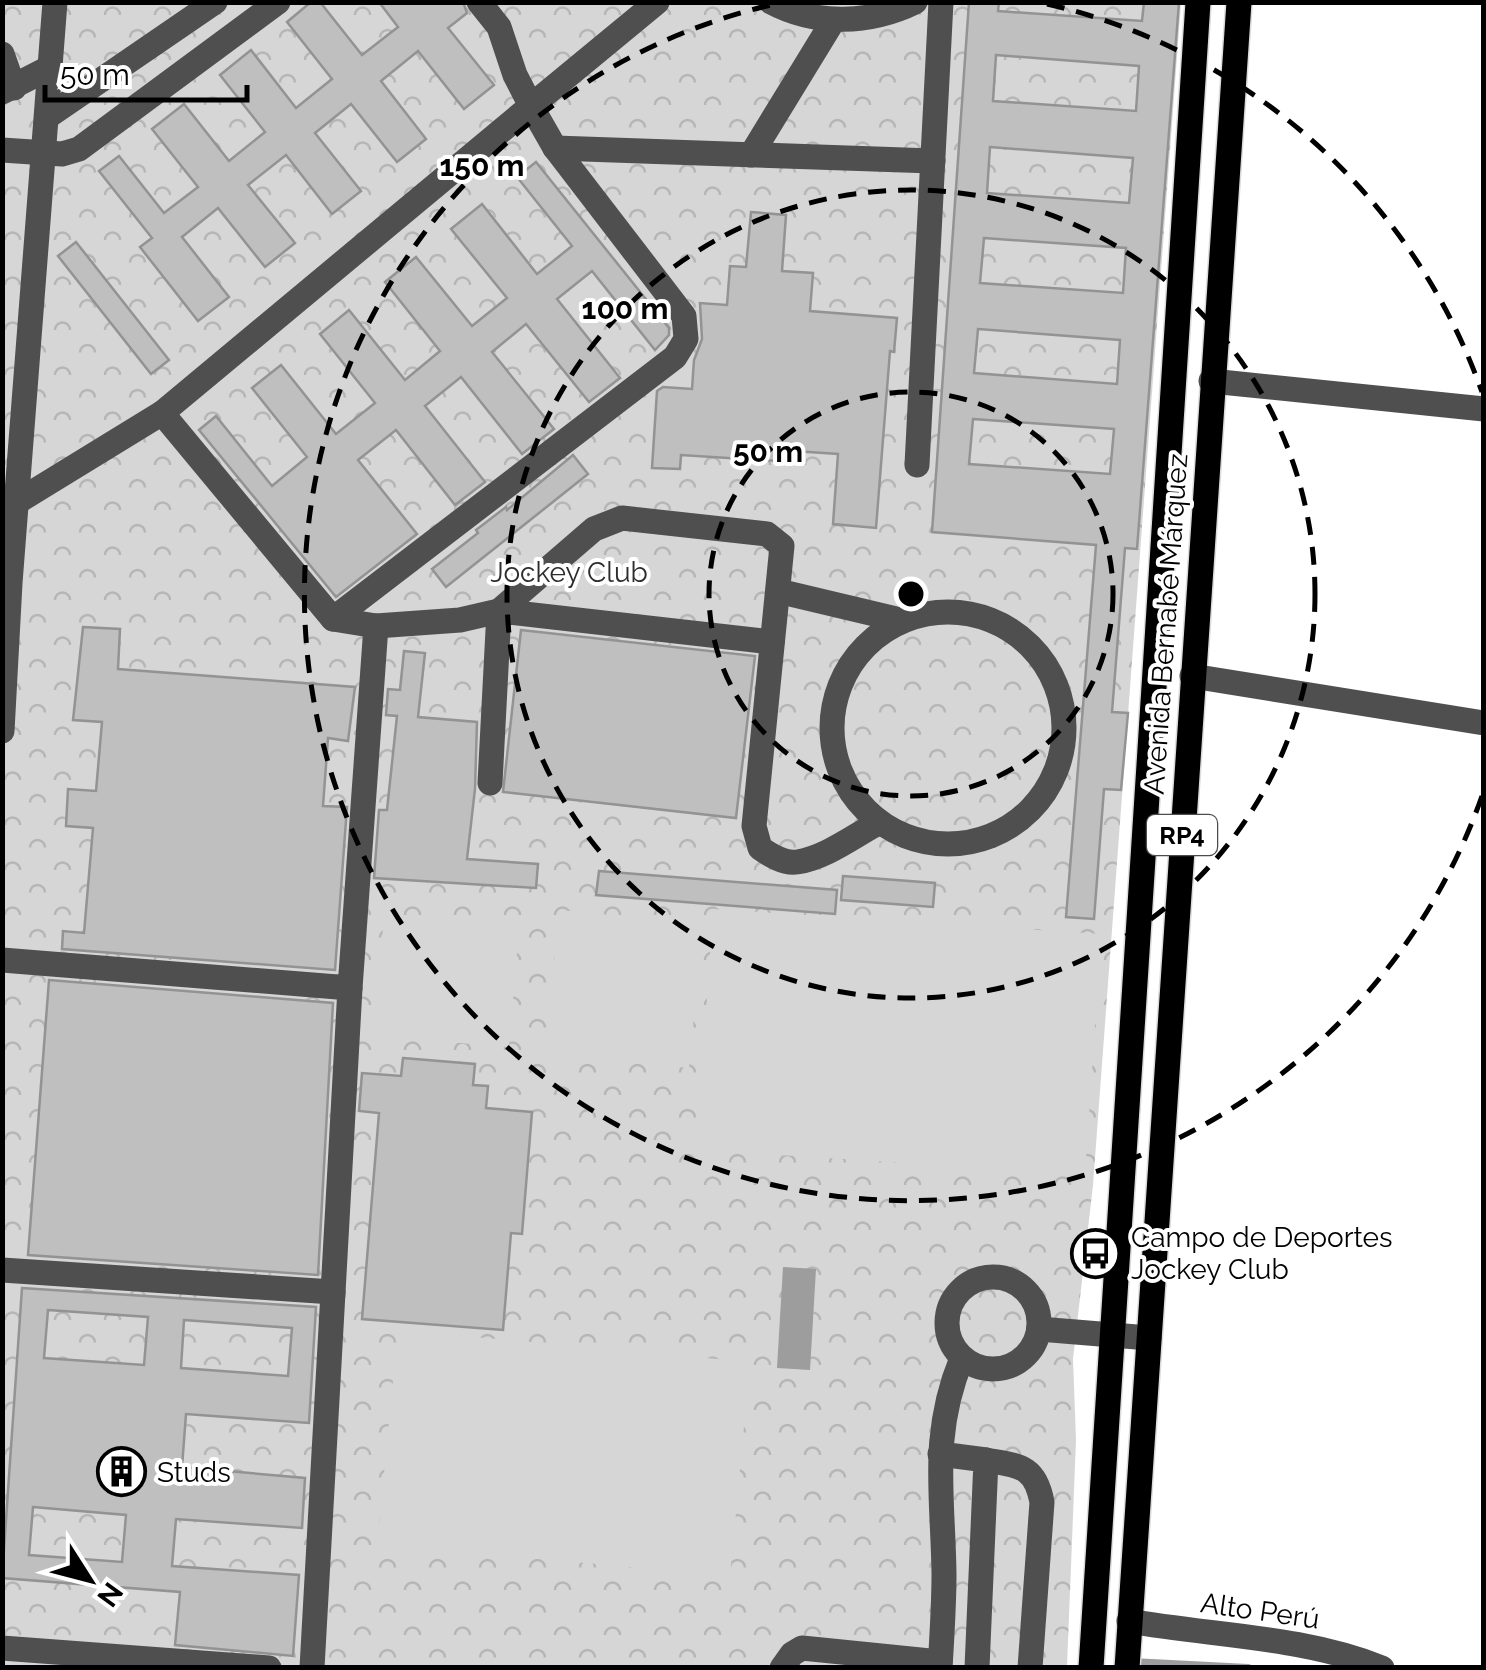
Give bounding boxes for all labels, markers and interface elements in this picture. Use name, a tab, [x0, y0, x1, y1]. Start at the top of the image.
scale bar	[45, 40, 248, 102]
text: 50 m	[60, 57, 130, 92]
text: 150 m	[440, 148, 525, 183]
text: 100 m	[582, 291, 668, 326]
text: 50 m	[733, 434, 803, 469]
street label: Avenida Bernabé Márquez	[1138, 453, 1194, 795]
park label: Jockey Club	[490, 556, 648, 589]
centre of rings	[893, 576, 929, 612]
road number: RP4	[1147, 815, 1217, 855]
place label: Campo de Deportes Jockey Club	[1131, 1221, 1393, 1286]
bus stop icon: Campo de Deportes Jockey Club	[1070, 1227, 1122, 1279]
building icon: Studs	[96, 1446, 148, 1498]
place label: Studs	[157, 1456, 231, 1489]
north arrow	[40, 1530, 140, 1630]
text: N	[90, 1576, 129, 1613]
street label: Alto Perú	[1199, 1586, 1321, 1636]

